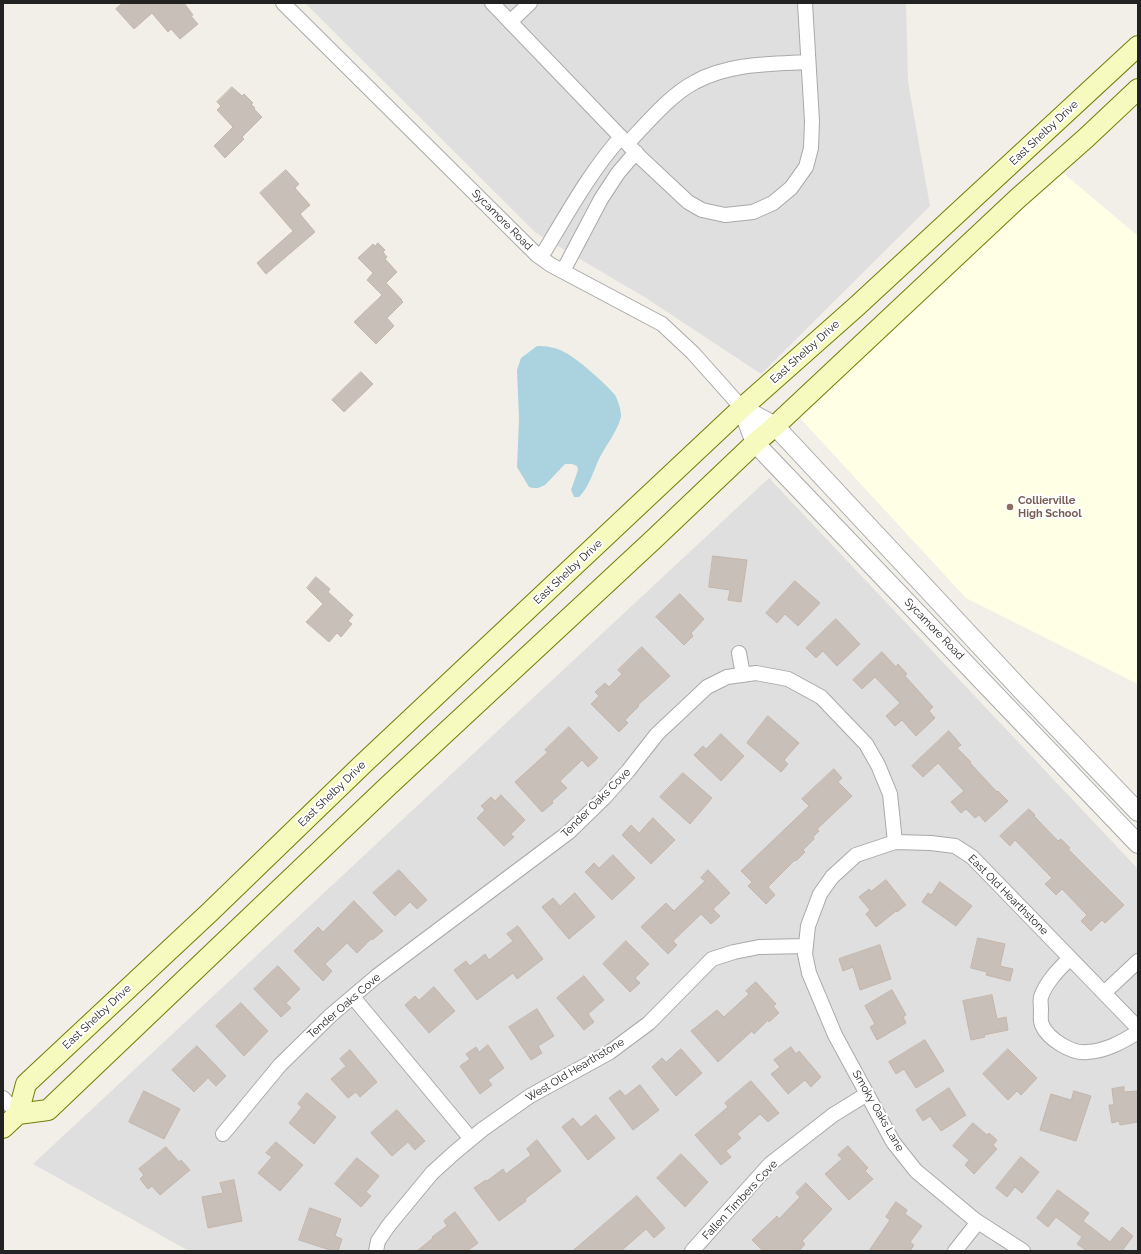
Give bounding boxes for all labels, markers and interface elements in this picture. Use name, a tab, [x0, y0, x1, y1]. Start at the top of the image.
street label: East Shelby Drive	[1007, 98, 1081, 168]
street label: Sycamore Road	[469, 187, 535, 253]
street label: East Shelby Drive	[768, 317, 842, 387]
place label: Collierville High School	[1018, 494, 1082, 520]
marker: Collierville High School	[1005, 502, 1015, 512]
street label: East Shelby Drive	[531, 537, 605, 607]
street label: Sycamore Road	[901, 596, 967, 662]
street label: East Shelby Drive	[296, 758, 368, 830]
street label: Tender Oaks Cove	[559, 766, 633, 840]
street label: East Old Hearthstone	[965, 852, 1051, 938]
street label: Tender Oaks Cove	[305, 971, 383, 1041]
street label: East Shelby Drive	[60, 982, 134, 1052]
street label: West Old Hearthstone	[523, 1035, 627, 1105]
street label: Smoky Oaks Lane	[849, 1068, 907, 1154]
street label: Fallen Timbers Cove	[700, 1158, 780, 1242]

